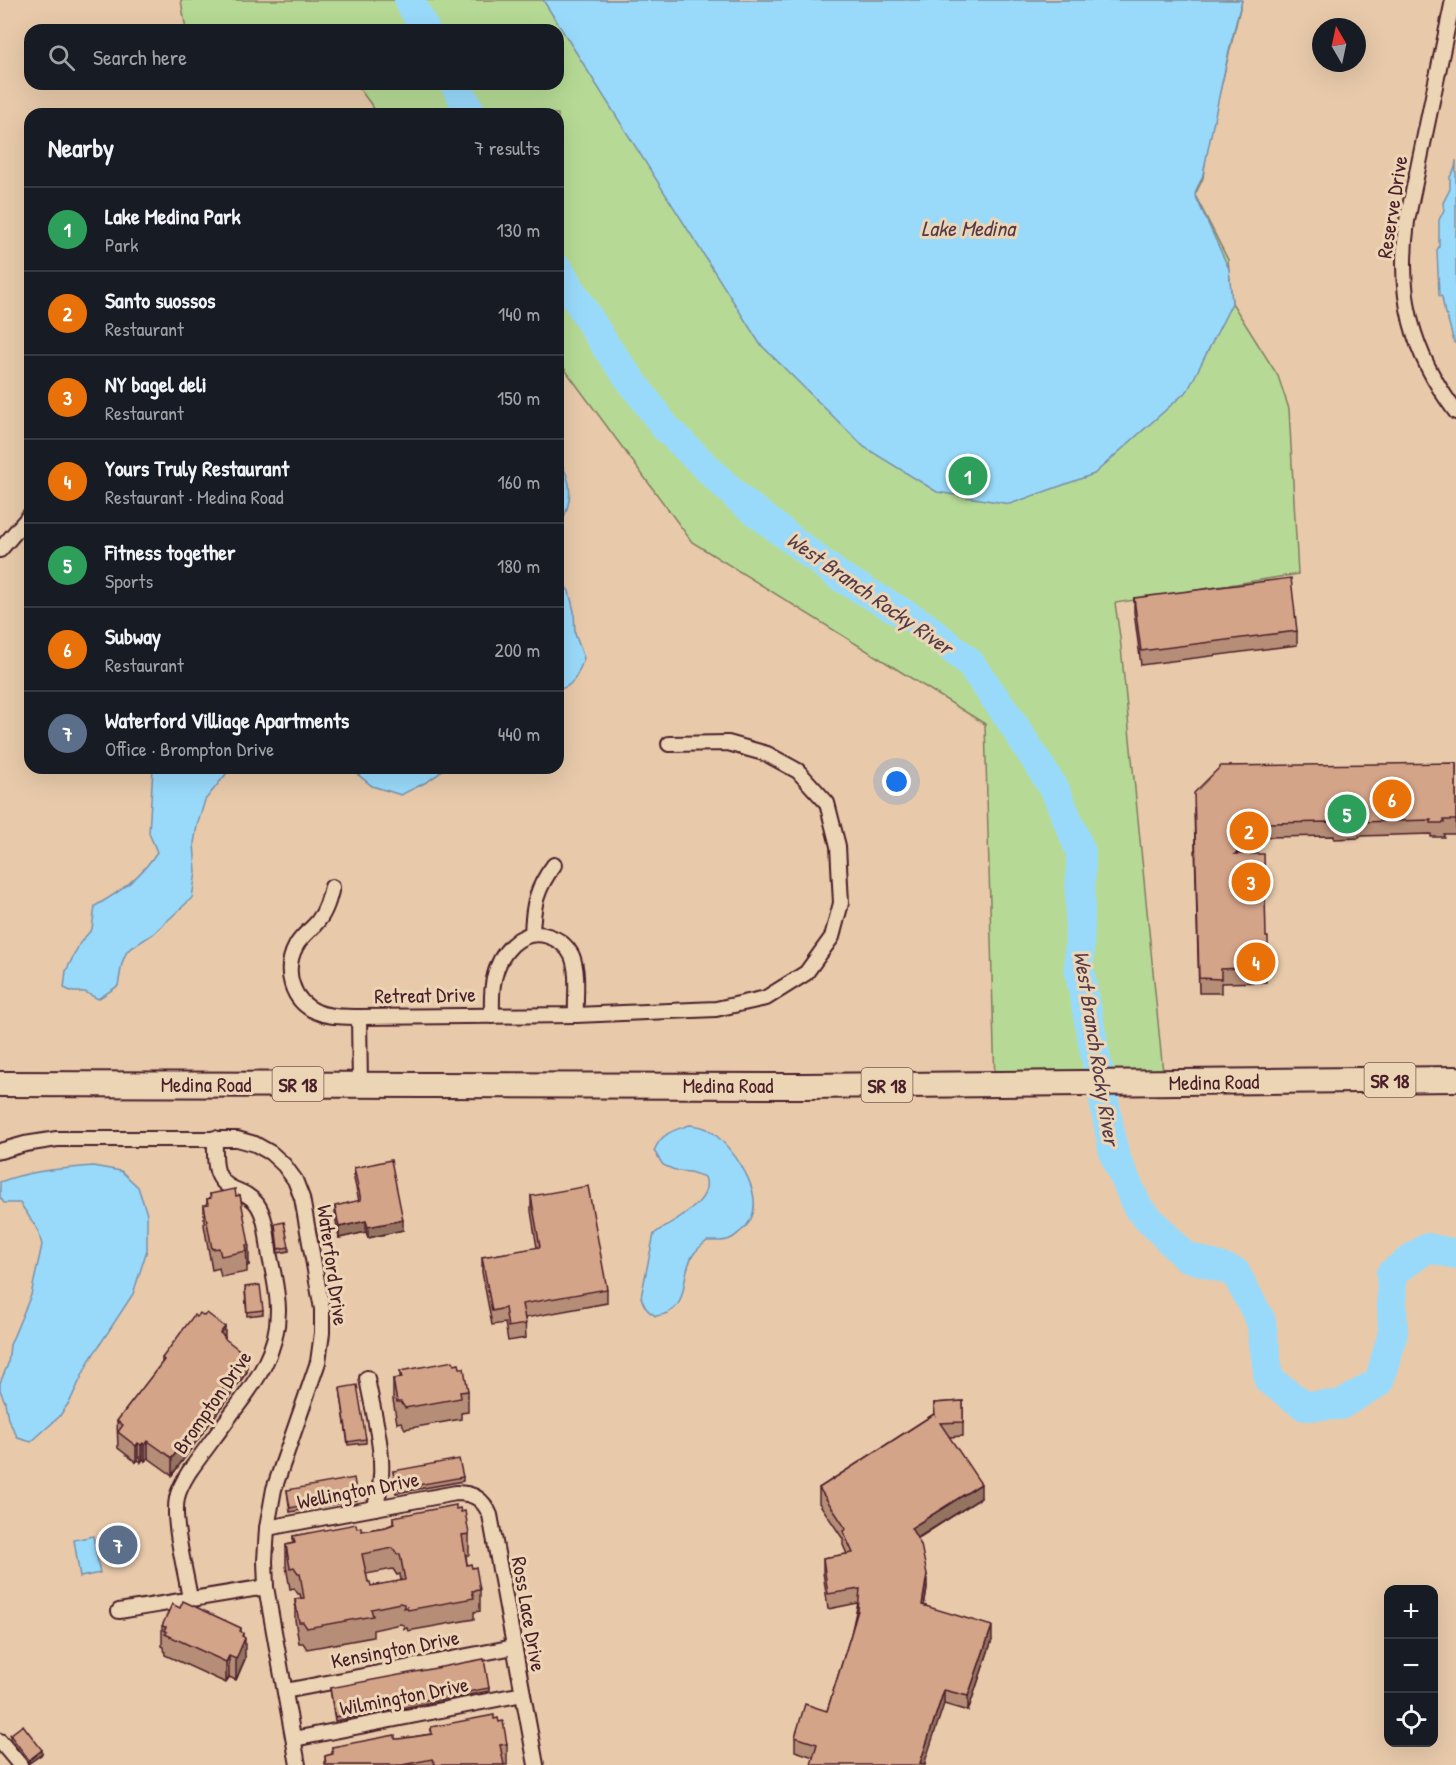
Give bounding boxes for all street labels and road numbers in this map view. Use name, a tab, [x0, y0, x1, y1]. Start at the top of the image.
street label: Reserve Drive	[1370, 154, 1414, 260]
street label: Retreat Drive	[374, 980, 476, 1010]
road number: SR 18	[1364, 1063, 1416, 1097]
road number: SR 18	[272, 1067, 324, 1101]
street label: Medina Road	[1168, 1067, 1260, 1097]
road number: SR 18	[862, 1068, 912, 1102]
street label: Medina Road	[161, 1070, 251, 1099]
street label: Medina Road	[683, 1071, 773, 1100]
street label: Waterford Drive	[310, 1203, 356, 1327]
street label: Brompton Drive	[166, 1345, 258, 1459]
street label: Wellington Drive	[295, 1464, 421, 1516]
street label: Ross Lace Drive	[505, 1554, 553, 1674]
street label: Kensington Drive	[328, 1622, 462, 1676]
street label: Wilmington Drive	[337, 1669, 471, 1723]

